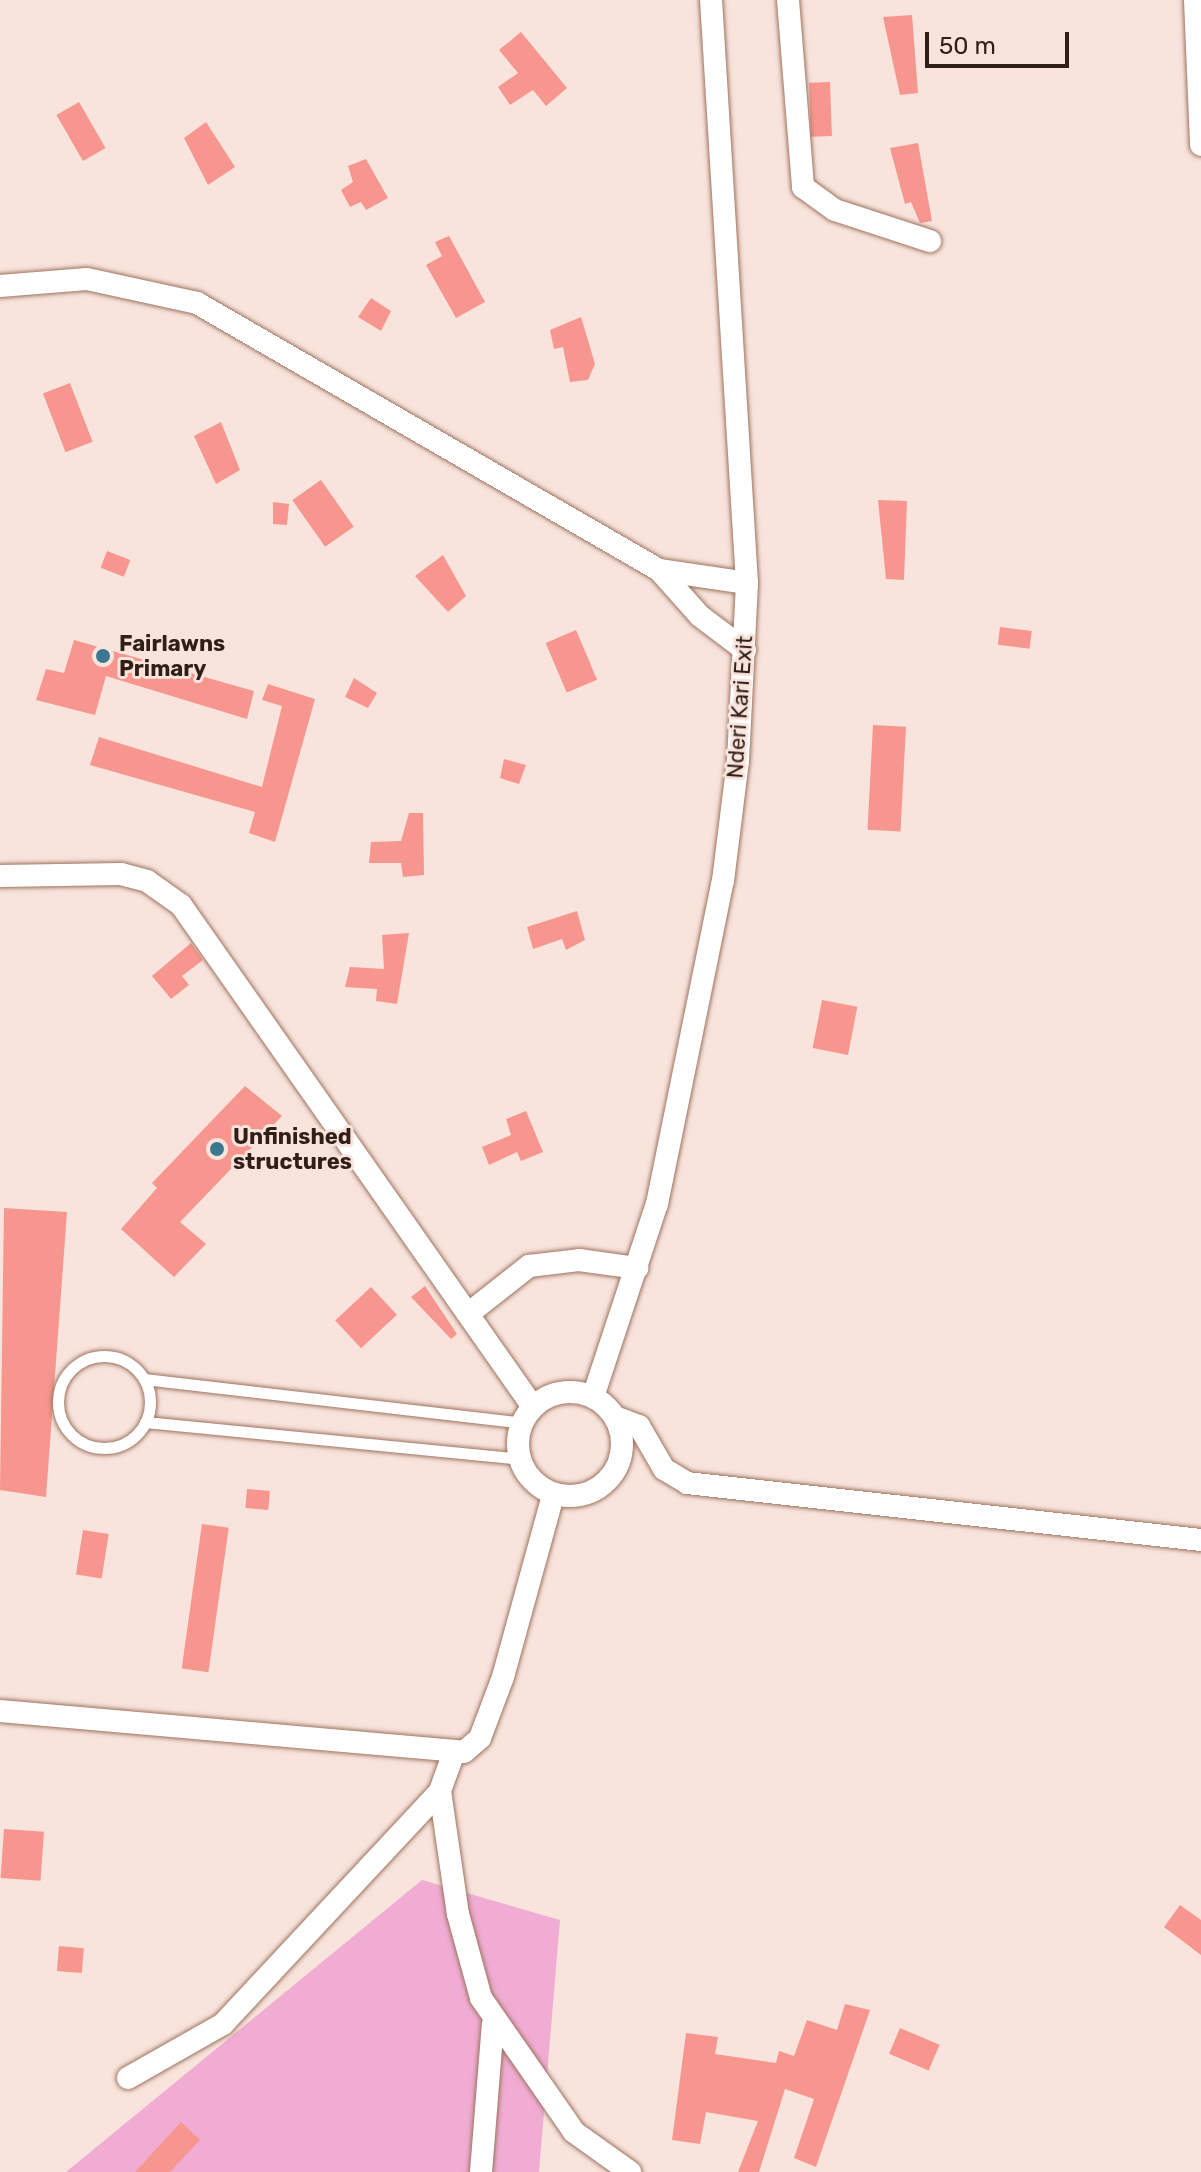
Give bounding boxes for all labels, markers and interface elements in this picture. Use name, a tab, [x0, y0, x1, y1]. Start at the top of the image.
scale bar	[929, 16, 1073, 66]
text: 50 m	[939, 32, 996, 60]
place label: Fairlawns Primary	[119, 630, 225, 682]
street label: Nderi Kari Exit	[722, 635, 758, 779]
marker: Fairlawns Primary	[94, 647, 112, 665]
place label: Unfinished structures	[233, 1123, 352, 1174]
marker: Unfinished structures	[208, 1140, 226, 1158]

